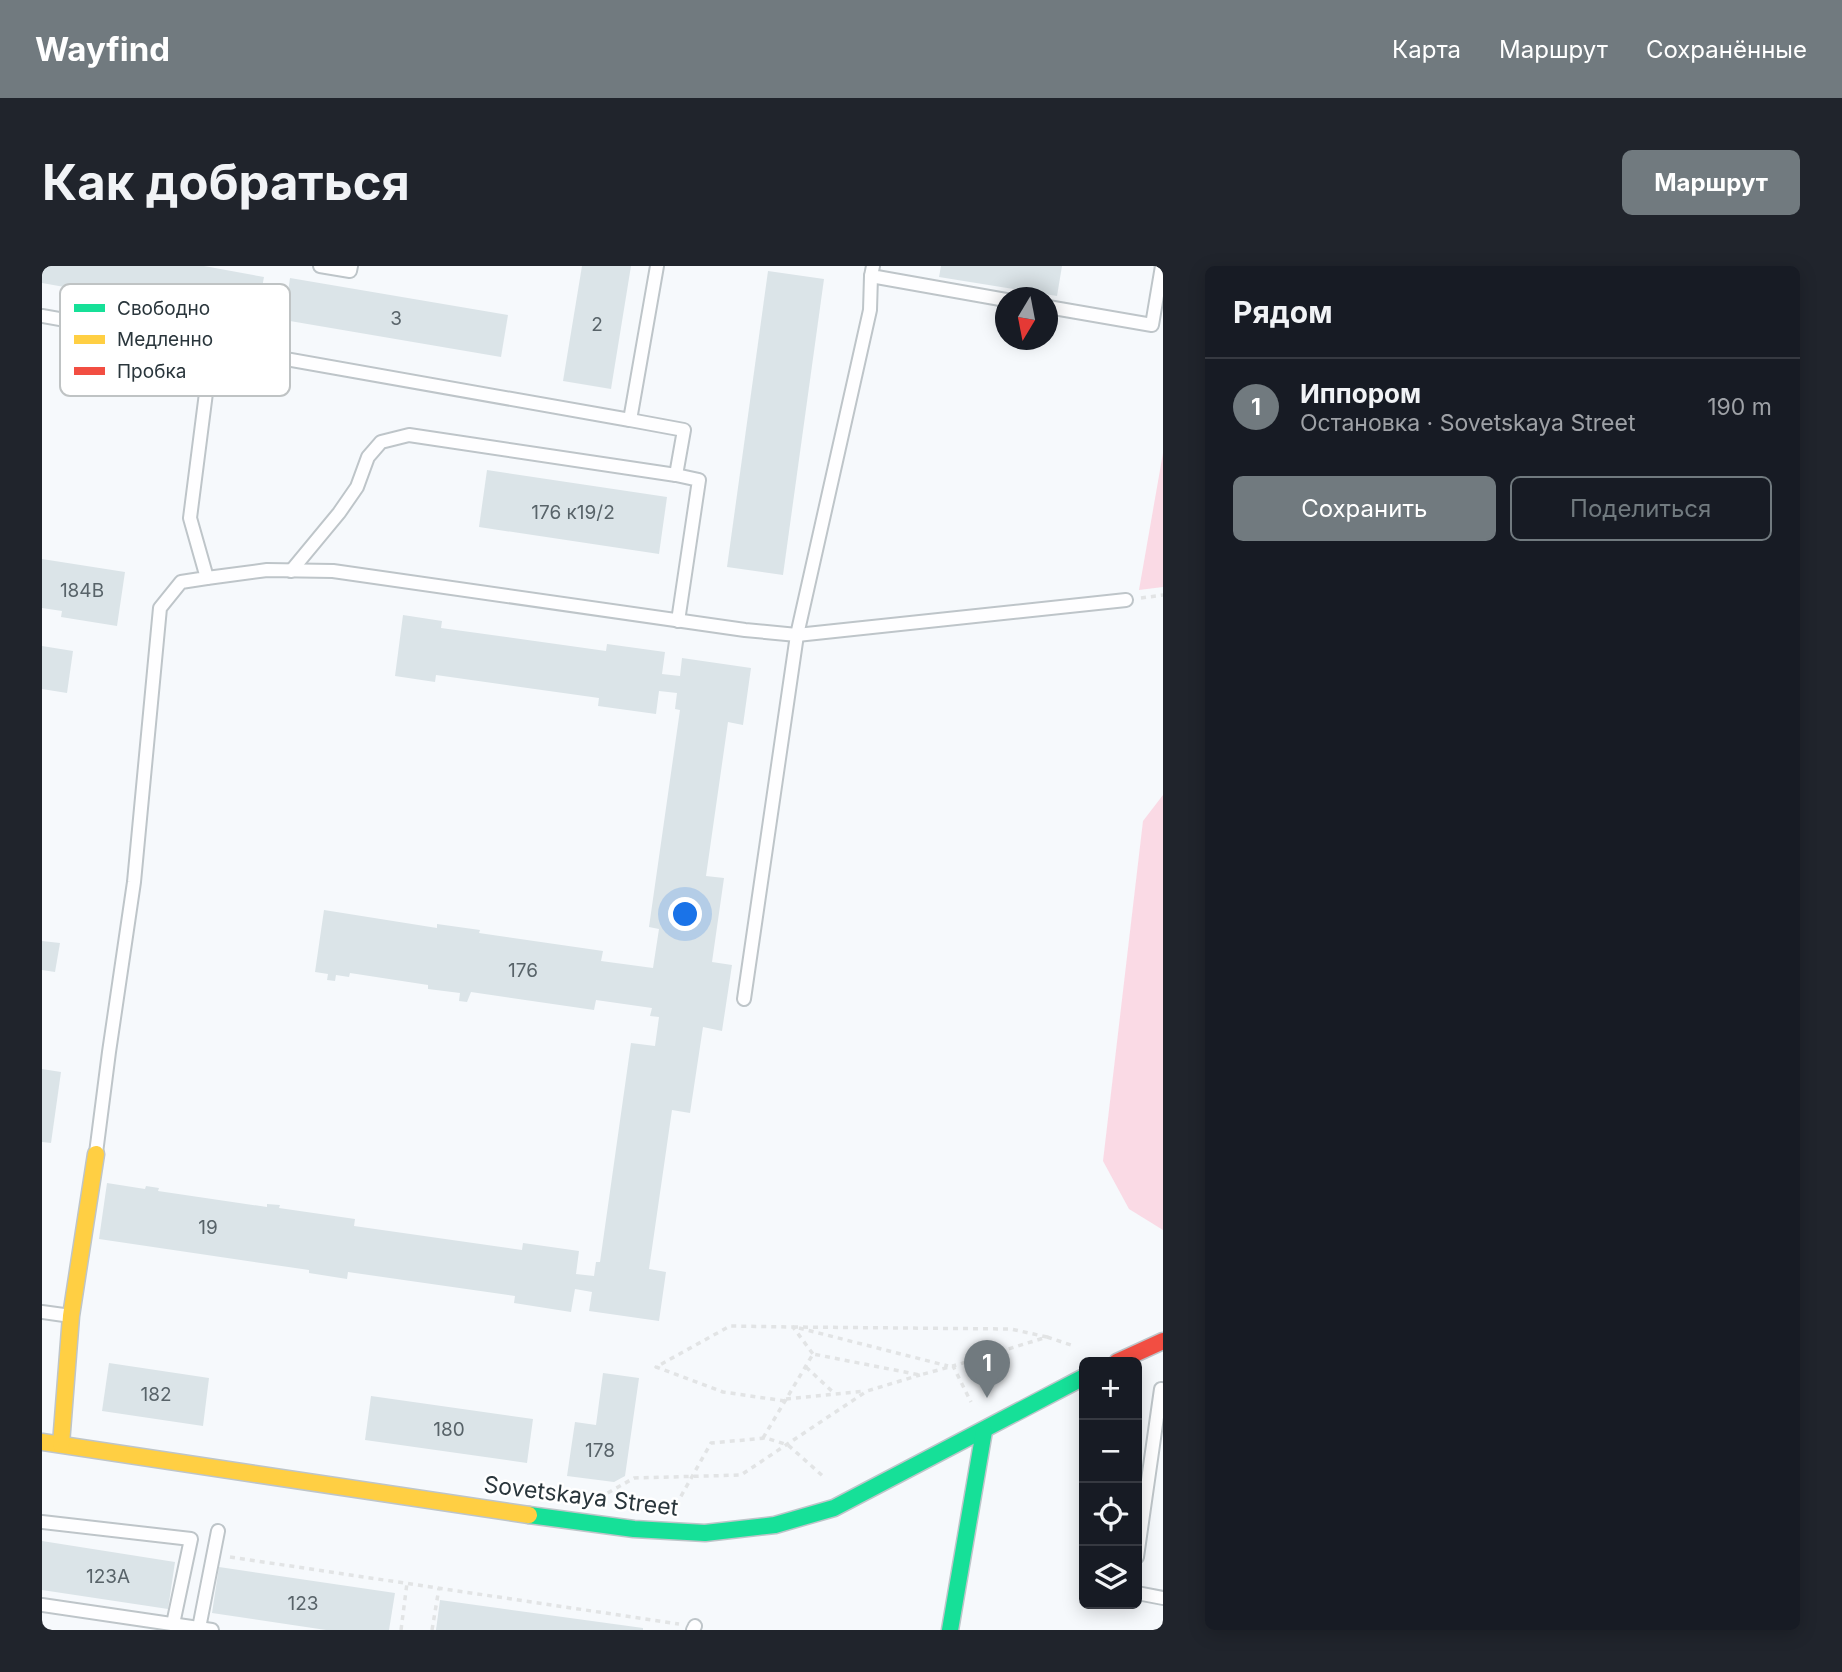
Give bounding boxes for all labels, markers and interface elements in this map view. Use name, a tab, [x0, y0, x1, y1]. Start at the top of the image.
text: Wayfind	[35, 29, 170, 69]
text: Карта	[1392, 35, 1461, 64]
text: Маршрут	[1499, 35, 1608, 64]
text: Сохранённые	[1646, 35, 1807, 64]
button: Маршрут	[1622, 150, 1800, 215]
text: Как добраться	[42, 153, 410, 212]
legend	[60, 284, 290, 396]
north arrow	[995, 287, 1058, 350]
text: Рядом	[1233, 294, 1333, 330]
text: Свободно	[117, 297, 210, 320]
house number: 3	[390, 307, 402, 330]
house number: 2	[591, 313, 603, 336]
text: Медленно	[117, 328, 213, 351]
text: Пробка	[117, 360, 186, 383]
text: Иппором	[1300, 378, 1421, 409]
text: 1	[1251, 393, 1261, 421]
text: 190 m	[1707, 393, 1772, 421]
text: Остановка · Sovetskaya Street	[1300, 409, 1635, 437]
button: Сохранить	[1233, 476, 1496, 541]
button: Поделиться	[1510, 476, 1772, 541]
house number: 176 к19/2	[531, 501, 615, 524]
house number: 184В	[60, 579, 104, 602]
your location	[668, 897, 702, 931]
house number: 176	[508, 959, 538, 982]
house number: 19	[198, 1216, 218, 1239]
pin: 1	[964, 1340, 1010, 1398]
map controls	[1079, 1357, 1142, 1609]
button: +	[1079, 1357, 1142, 1420]
house number: 182	[140, 1383, 172, 1406]
house number: 180	[433, 1418, 465, 1441]
button: −	[1079, 1420, 1142, 1483]
house number: 178	[585, 1439, 615, 1462]
street label: Sovetskaya Street	[482, 1470, 680, 1522]
button: locate	[1079, 1483, 1142, 1546]
button: layers	[1079, 1546, 1142, 1609]
house number: 123А	[86, 1565, 130, 1588]
house number: 123	[287, 1592, 319, 1615]

